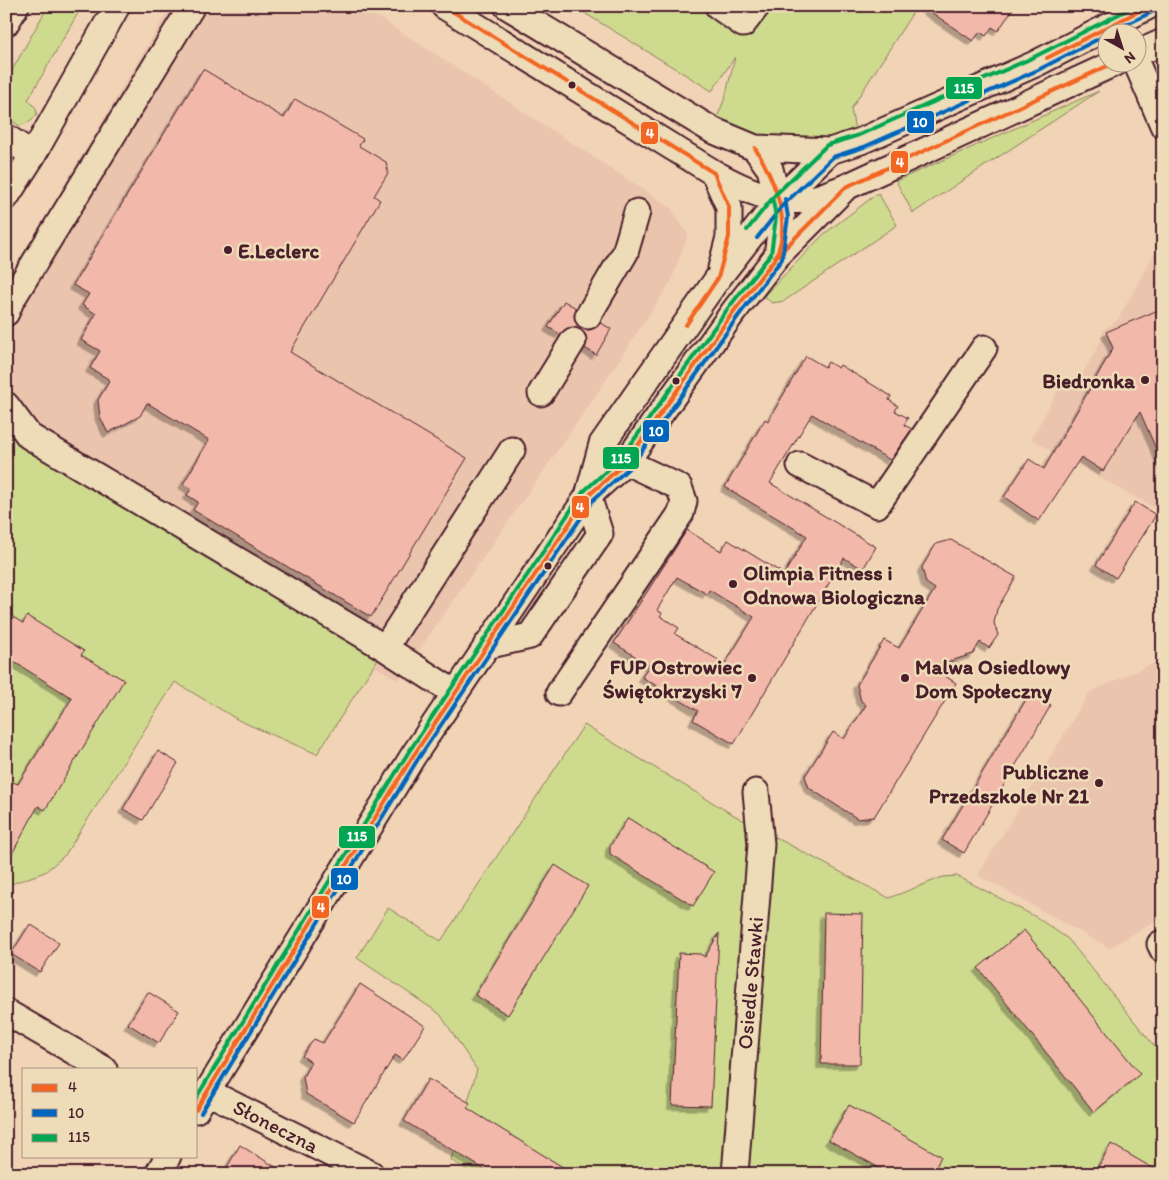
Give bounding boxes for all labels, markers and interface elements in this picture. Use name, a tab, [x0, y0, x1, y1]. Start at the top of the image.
north arrow	[1096, 22, 1146, 72]
text: N	[1121, 48, 1139, 67]
line badge: 115	[945, 76, 983, 100]
unlabelled marker	[567, 80, 577, 90]
text: 115	[954, 80, 975, 97]
line badge: 10	[906, 110, 935, 134]
text: 10	[912, 114, 928, 131]
line badge: 4	[640, 121, 659, 145]
text: 4	[646, 125, 655, 142]
line badge: 4	[890, 150, 909, 174]
text: 4	[896, 154, 905, 171]
place label: E.Leclerc	[238, 238, 319, 263]
marker: E.Leclerc	[222, 244, 234, 256]
place label: Biedronka	[1042, 368, 1136, 393]
marker: Biedronka	[1139, 374, 1151, 386]
unlabelled marker	[671, 376, 681, 386]
line badge: 10	[642, 419, 670, 443]
text: 10	[648, 423, 664, 440]
line badge: 115	[602, 446, 640, 470]
text: 115	[611, 450, 632, 467]
line badge: 4	[571, 495, 590, 519]
text: 4	[576, 499, 585, 516]
place label: Olimpia Fitness i Odnowa Biologiczna	[743, 560, 926, 610]
unlabelled marker	[543, 561, 553, 571]
marker: Olimpia Fitness i Odnowa Biologiczna	[727, 578, 739, 590]
place label: FUP Ostrowiec Świętokrzyski 7	[603, 654, 743, 704]
place label: Malwa Osiedlowy Dom Społeczny	[915, 654, 1070, 704]
marker: FUP Ostrowiec Świętokrzyski 7	[746, 672, 758, 684]
marker: Malwa Osiedlowy Dom Społeczny	[899, 672, 911, 684]
place label: Publiczne Przedszkole Nr 21	[929, 759, 1089, 808]
marker: Publiczne Przedszkole Nr 21	[1093, 777, 1105, 789]
line badge: 115	[338, 825, 376, 849]
text: 115	[347, 828, 368, 845]
line badge: 10	[330, 867, 359, 891]
text: 10	[336, 871, 352, 888]
line badge: 4	[311, 895, 330, 919]
text: 4	[317, 899, 326, 916]
street label: Osiedle Stawki	[732, 916, 768, 1050]
legend	[22, 1068, 198, 1158]
text: 4	[68, 1078, 77, 1096]
street label: Słoneczna	[229, 1094, 323, 1158]
text: 10	[68, 1104, 84, 1122]
text: 115	[68, 1128, 90, 1146]

